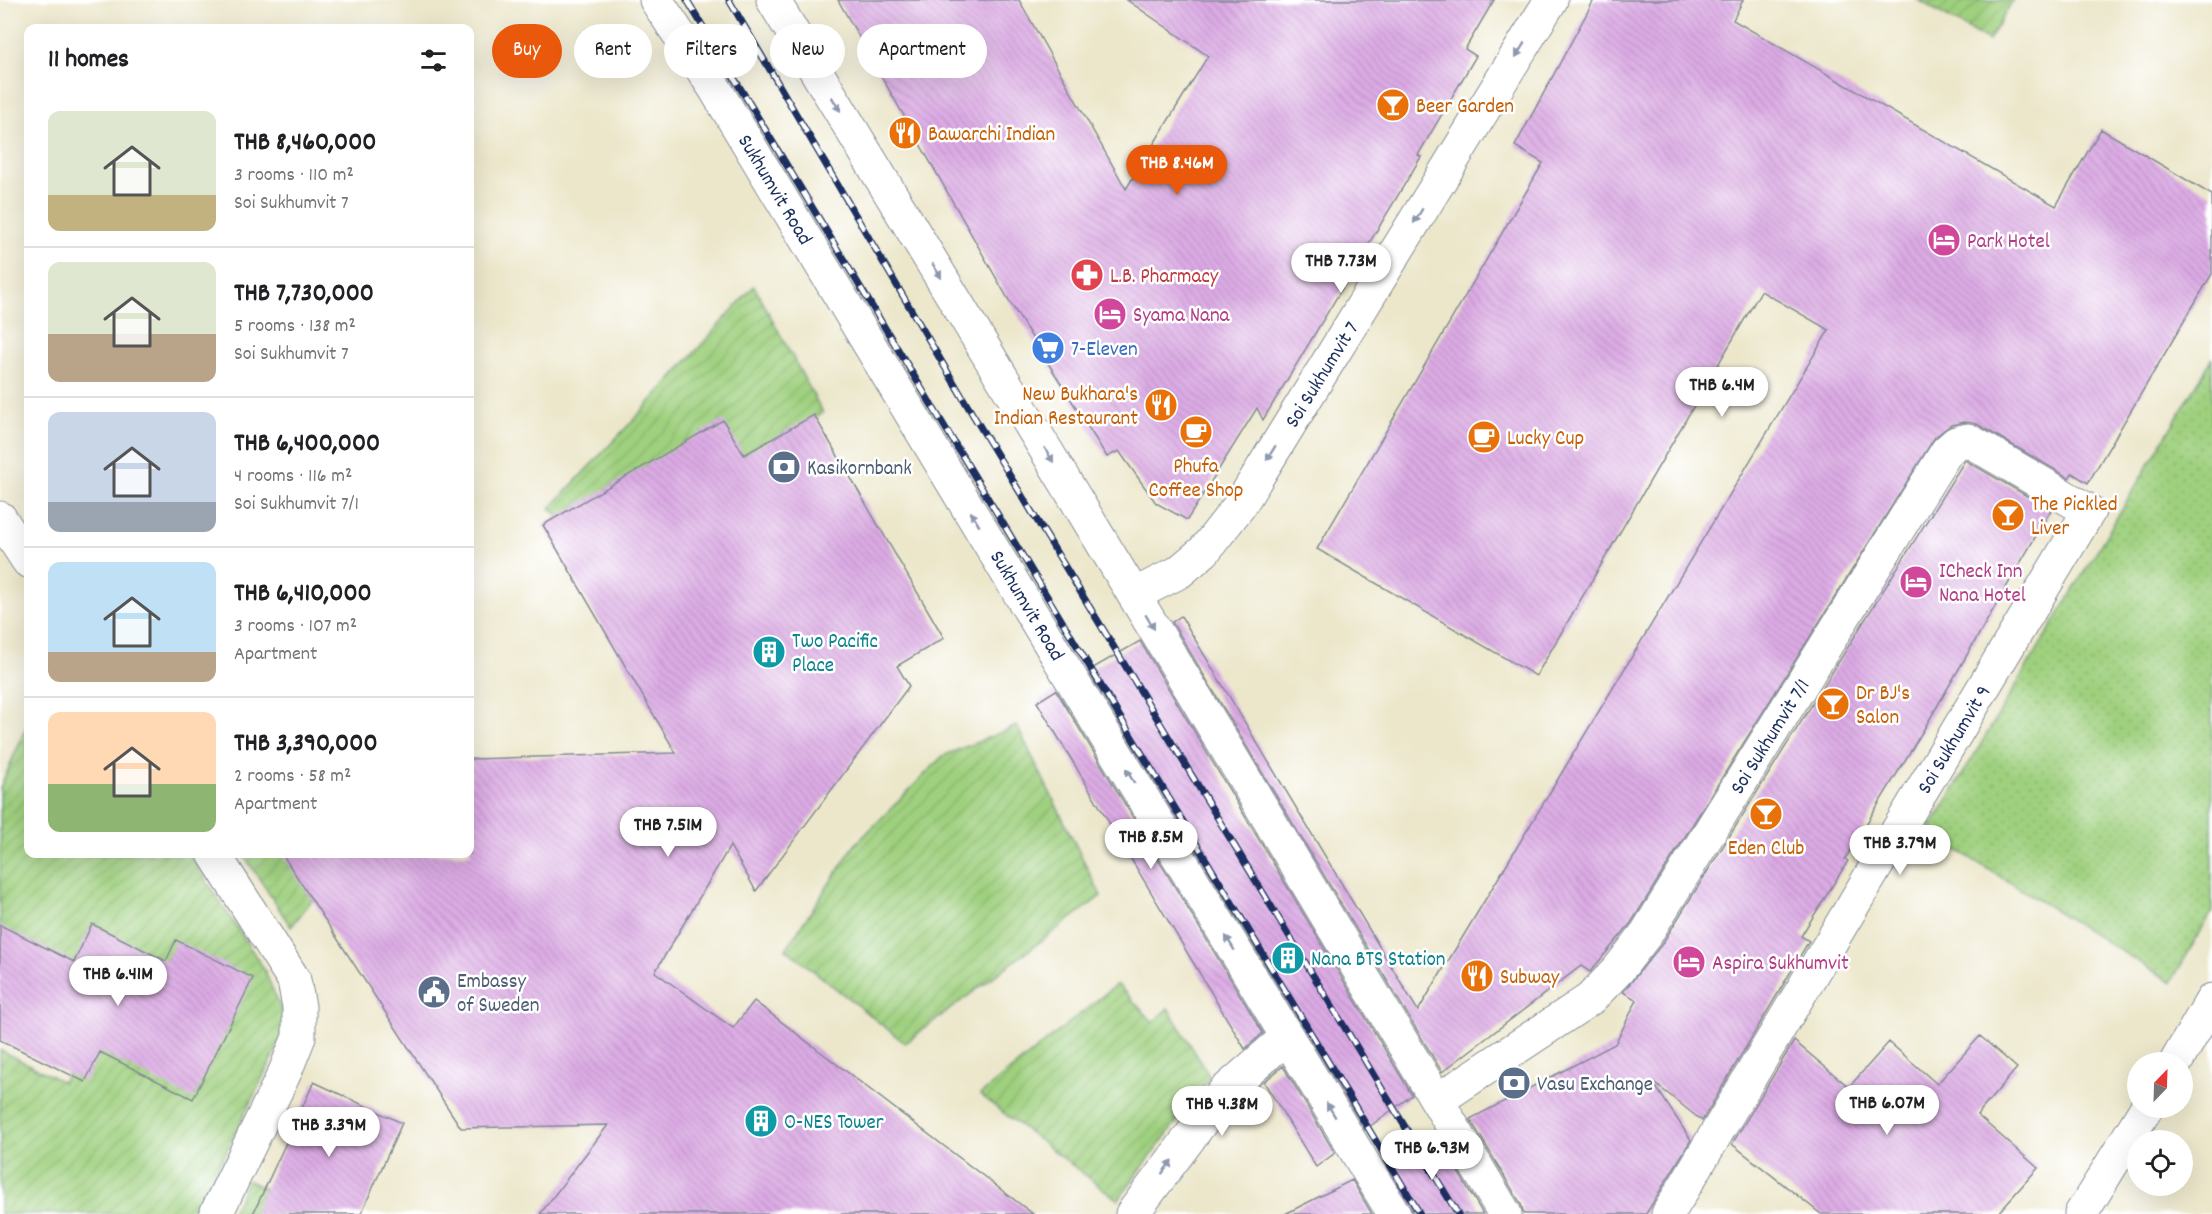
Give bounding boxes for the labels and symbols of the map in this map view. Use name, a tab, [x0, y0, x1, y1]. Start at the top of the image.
one-way arrow	[1515, 42, 1526, 58]
bar icon: Beer Garden	[1375, 87, 1411, 123]
place label: Beer Garden	[1416, 93, 1514, 123]
one-way arrow	[830, 96, 841, 112]
restaurant icon: Bawarchi Indian	[887, 115, 923, 151]
place label: Bawarchi Indian	[928, 121, 1055, 151]
street label: Sukhumvit Road	[729, 129, 818, 252]
pin: THB 8.46M	[1108, 145, 1246, 196]
one-way arrow	[1413, 208, 1424, 224]
hotel icon: Park Hotel	[1926, 222, 1962, 258]
place label: Park Hotel	[1967, 228, 2050, 258]
pin: THB 7.73M	[1272, 243, 1410, 294]
pharmacy icon: L.B. Pharmacy	[1069, 257, 1105, 293]
one-way arrow	[931, 263, 942, 279]
place label: L.B. Pharmacy	[1110, 263, 1219, 293]
hotel icon: Syama Nana	[1092, 296, 1128, 332]
place label: Syama Nana	[1133, 302, 1231, 332]
street label: Soi Sukhumvit 7	[1279, 317, 1368, 435]
supermarket icon: 7-Eleven	[1030, 330, 1066, 366]
place label: 7-Eleven	[1071, 336, 1138, 366]
pin: THB 6.4M	[1660, 367, 1784, 418]
place label: New Bukhara's Indian Restaurant	[994, 381, 1138, 435]
restaurant icon: New Bukhara's Indian Restaurant	[1143, 387, 1179, 423]
cafe icon: Phufa Coffee Shop	[1178, 414, 1214, 450]
cafe icon: Lucky Cup	[1466, 419, 1502, 455]
place label: Lucky Cup	[1507, 425, 1584, 455]
one-way arrow	[1266, 445, 1277, 462]
one-way arrow	[1043, 447, 1054, 463]
bank icon: Kasikornbank	[766, 449, 802, 485]
place label: Phufa Coffee Shop	[1148, 453, 1244, 507]
place label: Kasikornbank	[807, 455, 912, 485]
place label: The Pickled Liver	[2031, 491, 2118, 545]
bar icon: The Pickled Liver	[1990, 497, 2026, 533]
one-way arrow	[970, 511, 981, 527]
street label: Sukhumvit Road	[981, 545, 1070, 668]
place label: ICheck Inn Nana Hotel	[1939, 558, 2026, 612]
hotel icon: ICheck Inn Nana Hotel	[1898, 564, 1934, 600]
one-way arrow	[1145, 614, 1155, 631]
place label: Two Pacific Place	[792, 628, 878, 682]
building icon: Two Pacific Place	[751, 634, 787, 670]
street label: Soi Sukhumvit 7/1	[1724, 674, 1819, 801]
place label: Dr BJ's Salon	[1856, 680, 1910, 734]
street label: Soi Sukhumvit 9	[1911, 681, 2000, 801]
bar icon: Dr BJ's Salon	[1815, 686, 1851, 722]
one-way arrow	[1125, 768, 1136, 784]
bar icon: Eden Club	[1748, 796, 1784, 832]
pin: THB 7.51M	[599, 807, 737, 858]
pin: THB 8.5M	[1089, 819, 1213, 870]
pin: THB 3.79M	[1831, 825, 1969, 876]
place label: Eden Club	[1728, 835, 1804, 865]
one-way arrow	[1225, 935, 1236, 951]
building icon: Nana BTS Station	[1270, 940, 1306, 976]
hotel icon: Aspira Sukhumvit	[1671, 944, 1707, 980]
place label: Nana BTS Station	[1311, 946, 1446, 976]
place label: Aspira Sukhumvit	[1712, 950, 1849, 980]
pin: THB 6.41M	[49, 956, 187, 1007]
restaurant icon: Subway	[1459, 958, 1495, 994]
place label: Subway	[1500, 964, 1560, 994]
place label: Embassy of Sweden	[457, 968, 539, 1022]
public building icon: Embassy of Sweden	[416, 974, 452, 1010]
north arrow	[2127, 1052, 2193, 1118]
bank icon: Vasu Exchange	[1496, 1065, 1532, 1101]
place label: Vasu Exchange	[1537, 1071, 1653, 1101]
pin: THB 6.07M	[1818, 1085, 1956, 1136]
pin: THB 4.38M	[1153, 1086, 1291, 1137]
one-way arrow	[1325, 1102, 1336, 1118]
building icon: O-NES Tower	[743, 1103, 779, 1139]
pin: THB 3.39M	[260, 1107, 398, 1158]
place label: O-NES Tower	[784, 1109, 884, 1139]
pin: THB 6.93M	[1363, 1130, 1501, 1181]
one-way arrow	[1161, 1160, 1173, 1176]

